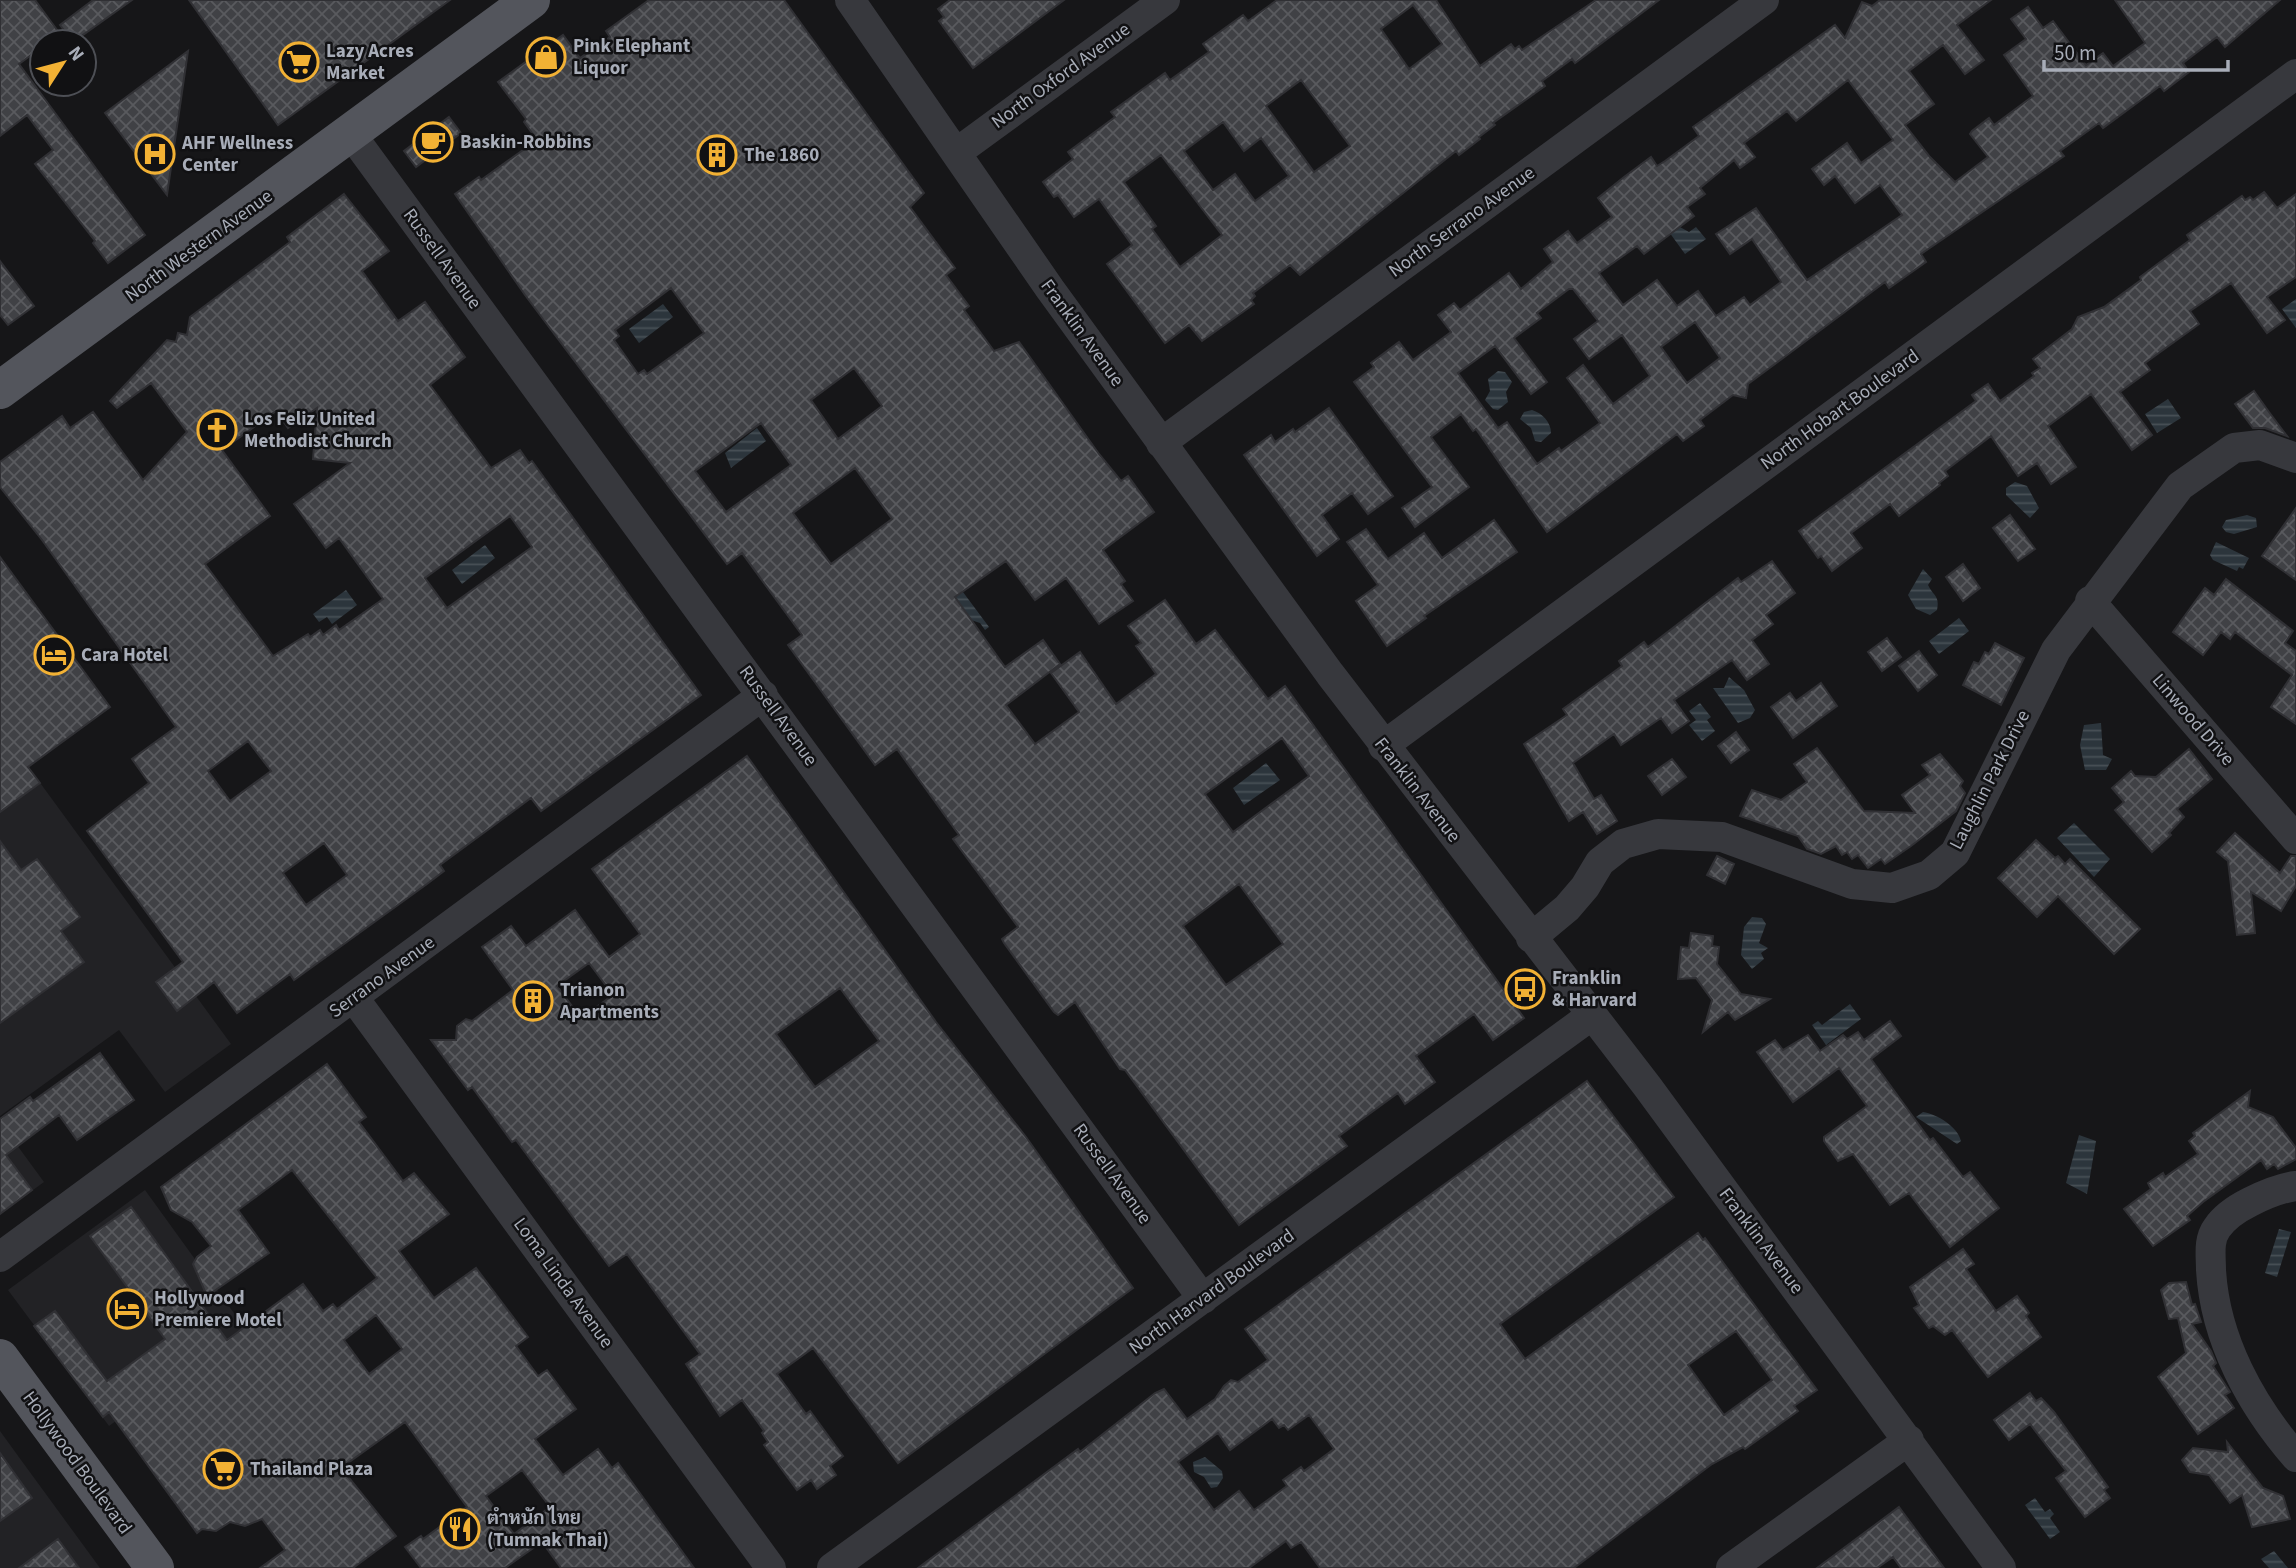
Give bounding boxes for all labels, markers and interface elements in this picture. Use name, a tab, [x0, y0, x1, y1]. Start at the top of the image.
street label: North Oxford Avenue	[986, 16, 1136, 136]
north arrow	[28, 28, 98, 98]
scale bar	[2044, 28, 2228, 72]
place label: Pink Elephant Liquor	[573, 33, 690, 82]
shop icon: Pink Elephant Liquor	[525, 36, 567, 78]
place label: Lazy Acres Market	[326, 38, 414, 87]
text: 50 m	[2054, 38, 2096, 68]
text: N	[61, 41, 90, 67]
supermarket icon: Lazy Acres Market	[278, 41, 320, 83]
cafe icon: Baskin-Robbins	[412, 121, 454, 163]
place label: Baskin-Robbins	[460, 129, 591, 156]
place label: AHF Wellness Center	[181, 130, 293, 179]
hospital icon: AHF Wellness Center	[134, 133, 176, 175]
building icon: The 1860	[696, 134, 738, 176]
place label: The 1860	[744, 142, 819, 169]
street label: North Serrano Avenue	[1383, 160, 1541, 284]
street label: North Western Avenue	[120, 183, 278, 309]
street label: Russell Avenue	[396, 203, 488, 315]
street label: Franklin Avenue	[1034, 274, 1130, 392]
street label: North Hobart Boulevard	[1755, 343, 1925, 477]
place label: Los Feliz United Methodist Church	[244, 406, 392, 455]
church icon: Los Feliz United Methodist Church	[196, 409, 238, 451]
hotel icon: Cara Hotel	[33, 634, 75, 676]
place label: Cara Hotel	[81, 642, 169, 669]
street label: Russell Avenue	[732, 660, 824, 772]
street label: Linwood Drive	[2145, 668, 2241, 772]
street label: Laughlin Park Drive	[1943, 706, 2037, 854]
street label: Franklin Avenue	[1367, 732, 1467, 848]
street label: Serrano Avenue	[324, 929, 440, 1025]
place label: Franklin & Harvard	[1552, 965, 1637, 1014]
bus stop icon: Franklin & Harvard	[1504, 968, 1546, 1010]
place label: Trianon Apartments	[559, 977, 659, 1026]
building icon: Trianon Apartments	[512, 980, 554, 1022]
street label: Russell Avenue	[1066, 1118, 1158, 1230]
street label: Franklin Avenue	[1712, 1182, 1810, 1300]
street label: Loma Linda Avenue	[506, 1212, 620, 1354]
street label: North Harvard Boulevard	[1124, 1223, 1300, 1361]
place label: Hollywood Premiere Motel	[154, 1285, 282, 1334]
hotel icon: Hollywood Premiere Motel	[106, 1288, 148, 1330]
street label: Hollywood Boulevard	[16, 1386, 138, 1540]
supermarket icon: Thailand Plaza	[202, 1448, 244, 1490]
place label: Thailand Plaza	[250, 1456, 373, 1483]
place label: ตำหนัก ไทย (Tumnak Thai)	[487, 1505, 609, 1554]
restaurant icon: ตำหนัก ไทย (Tumnak Thai)	[439, 1508, 481, 1550]

